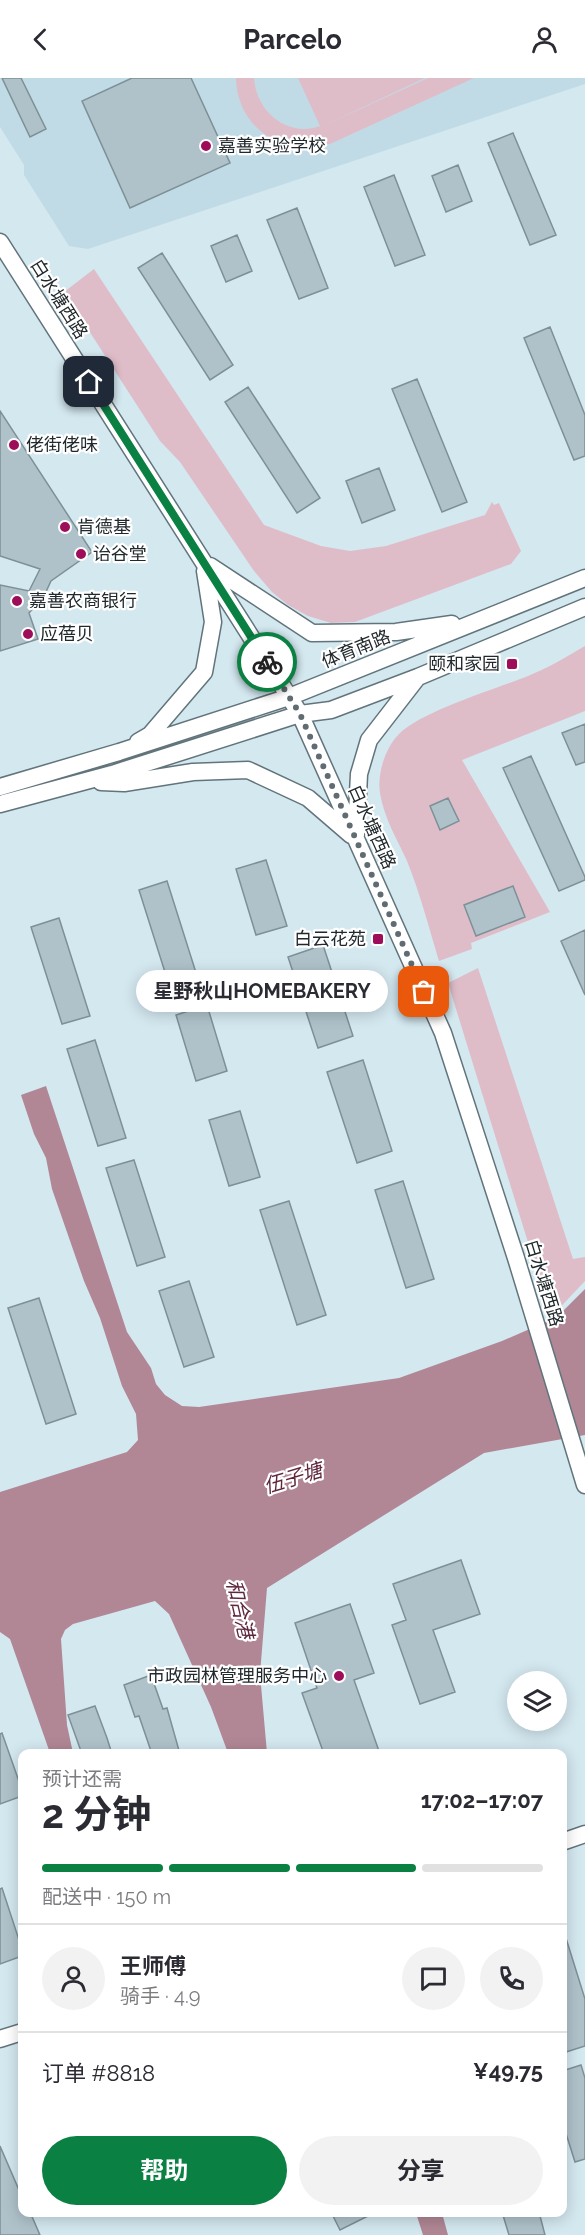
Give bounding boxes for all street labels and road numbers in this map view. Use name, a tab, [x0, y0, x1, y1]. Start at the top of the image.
street label: 白水塘西路	[27, 255, 92, 342]
street label: 体育南路	[319, 625, 393, 672]
street label: 白水塘西路	[345, 781, 400, 872]
street label: 白水塘西路	[521, 1237, 568, 1329]

